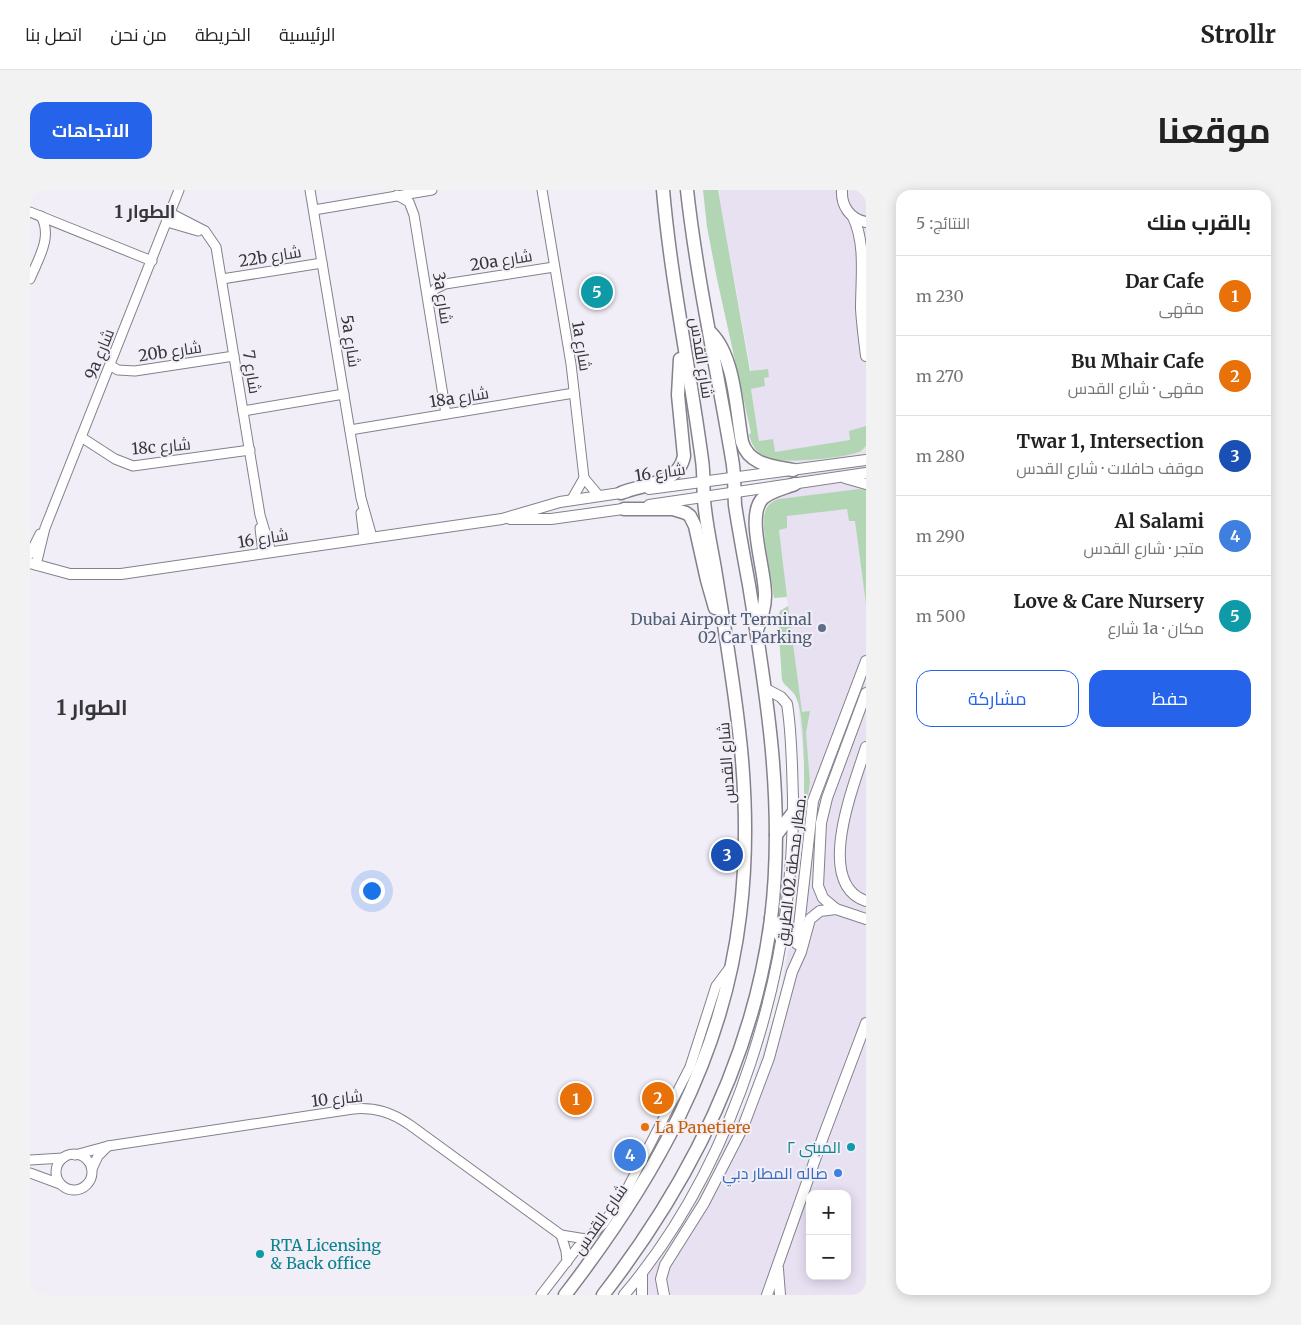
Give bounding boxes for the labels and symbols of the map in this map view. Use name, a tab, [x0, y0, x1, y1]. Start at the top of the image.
district label: الطوار 1	[115, 200, 175, 223]
street label: 22b شارع	[237, 241, 303, 273]
street label: 20a شارع	[468, 245, 534, 277]
street label: 3a شارع	[427, 270, 457, 326]
pin: 5	[581, 273, 613, 311]
street label: 5a شارع	[335, 313, 365, 369]
street label: شارع القدس	[684, 316, 718, 400]
street label: 1a شارع	[566, 319, 596, 373]
street label: 9a شارع	[80, 326, 120, 383]
street label: 20b شارع	[137, 337, 203, 367]
street label: شارع 7	[237, 349, 265, 396]
street label: 18a شارع	[428, 382, 490, 414]
street label: 18c شارع	[131, 433, 192, 461]
street label: شارع 16	[633, 459, 687, 487]
street label: شارع 16	[236, 524, 290, 554]
place label: Dubai Airport Terminal 02 Car Parking	[631, 609, 812, 647]
marker: Dubai Airport Terminal 02 Car Parking	[816, 622, 828, 634]
district label: الطوار 1	[56, 694, 128, 721]
street label: شارع القدس	[713, 721, 741, 804]
street label: مطار محطة 02 الطريق.	[772, 793, 811, 947]
pin: 3	[711, 836, 743, 874]
your location	[359, 878, 385, 904]
pin: 2	[642, 1079, 674, 1117]
pin: 1	[560, 1080, 592, 1118]
street label: شارع 10	[310, 1085, 364, 1113]
place label: La Panetiere	[655, 1117, 750, 1137]
marker: La Panetiere	[639, 1121, 651, 1133]
pin: 4	[614, 1136, 646, 1174]
place label: المبنى ٢	[787, 1137, 841, 1158]
marker: المبنى ٢	[845, 1141, 857, 1153]
place label: صاله المطار دبي	[722, 1163, 828, 1187]
marker: صاله المطار دبي	[832, 1167, 844, 1179]
street label: شارع القدس	[568, 1180, 633, 1259]
place label: RTA Licensing & Back office	[270, 1235, 381, 1273]
marker: RTA Licensing & Back office	[254, 1248, 266, 1260]

